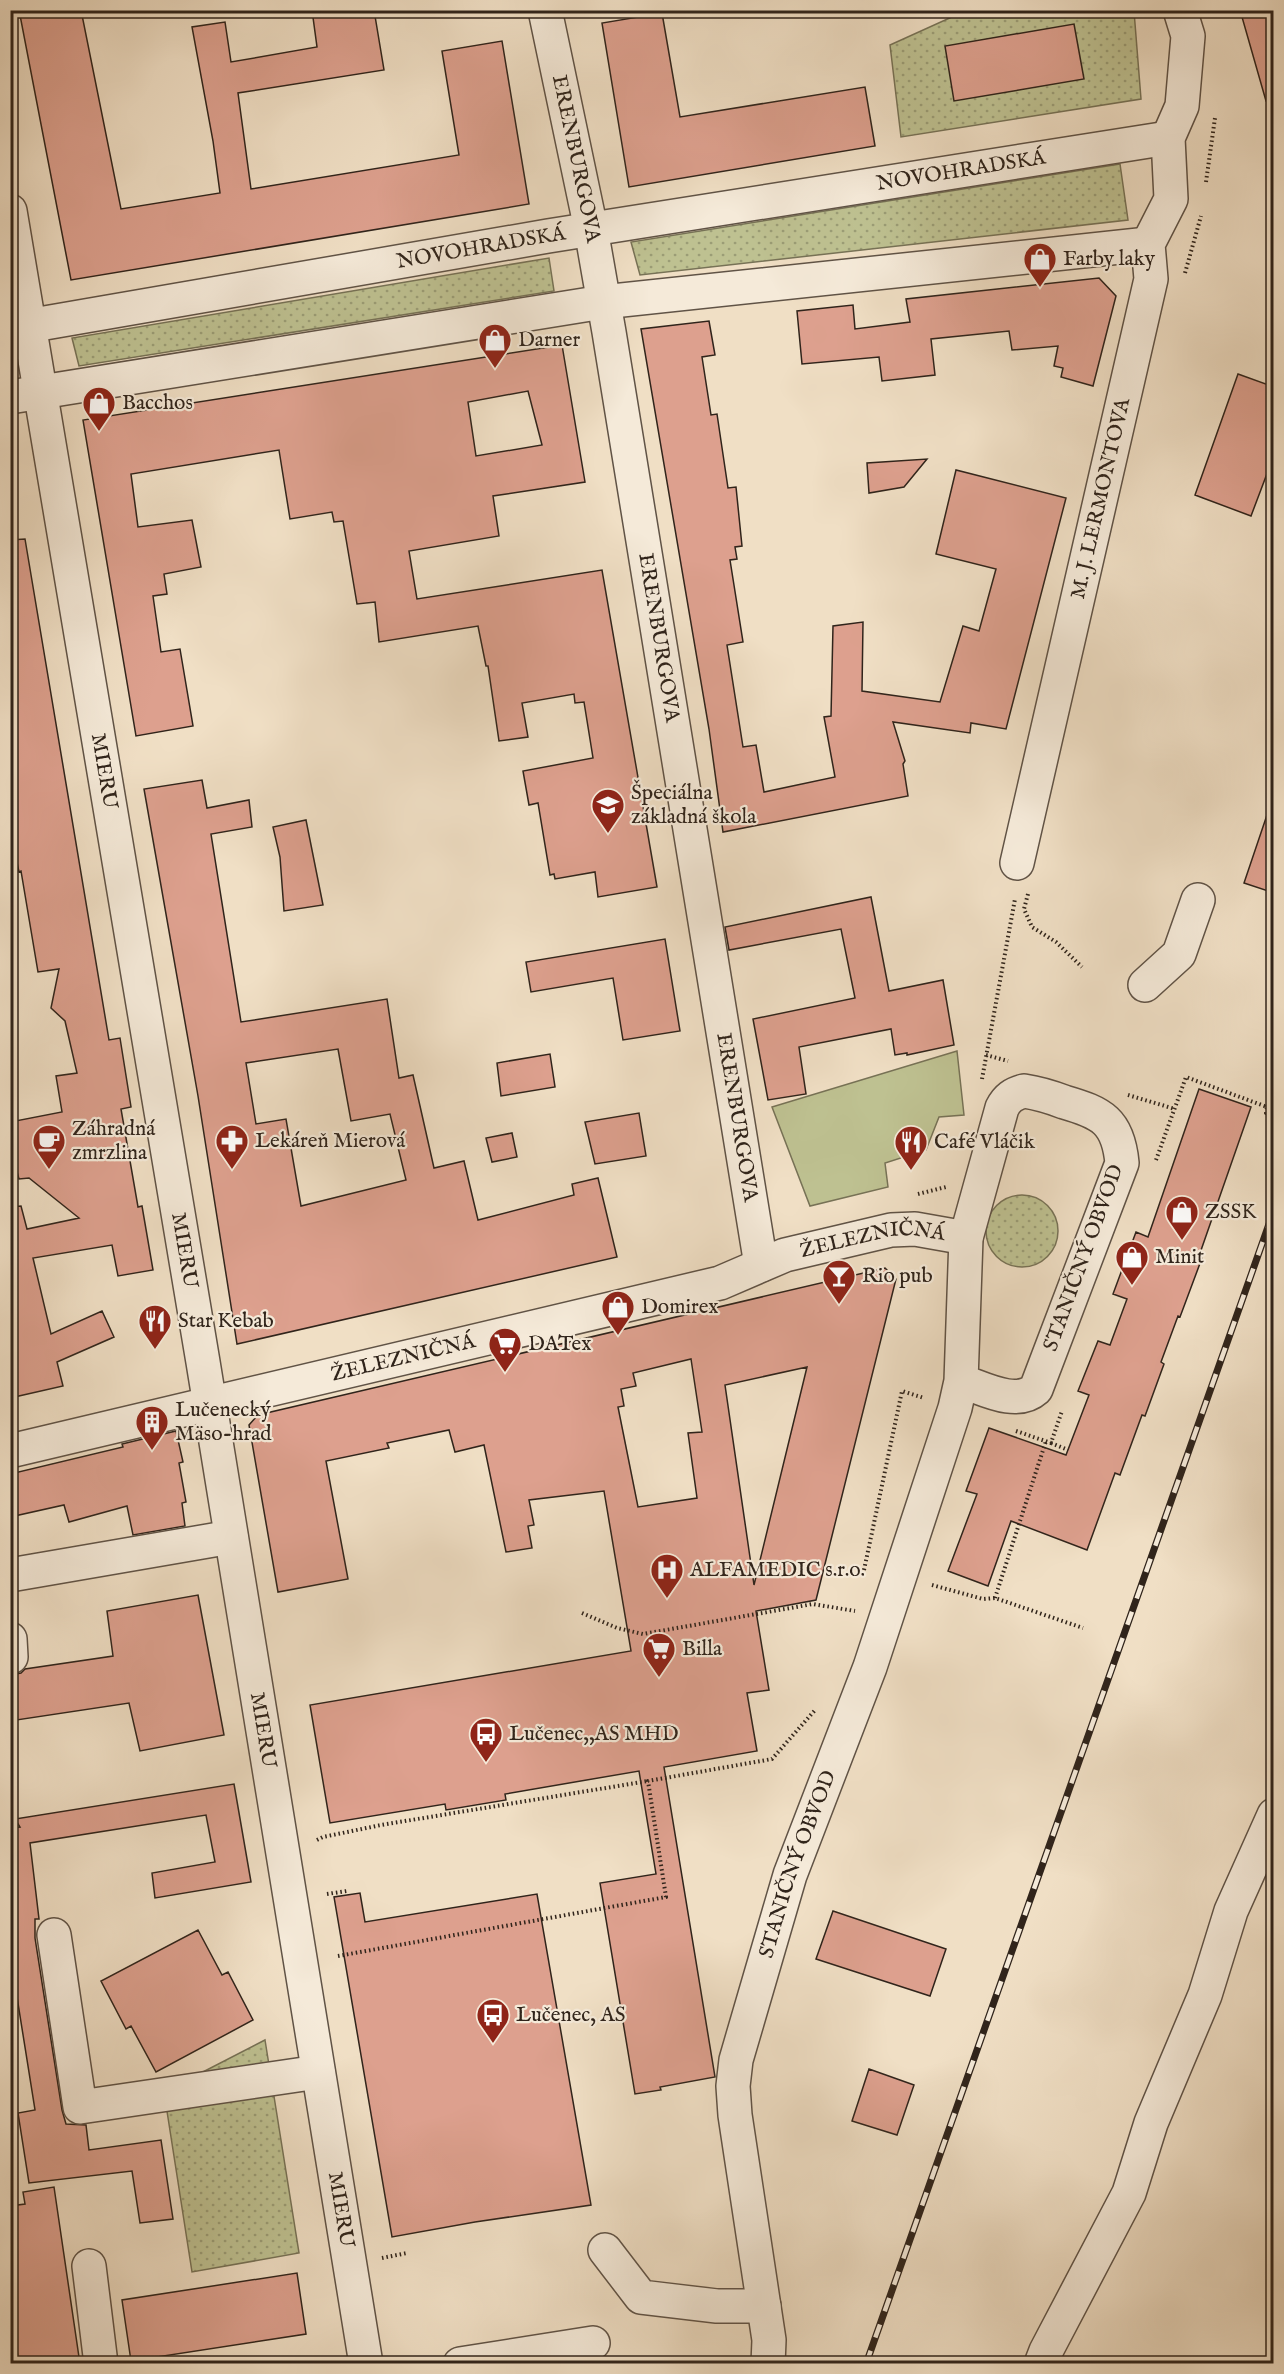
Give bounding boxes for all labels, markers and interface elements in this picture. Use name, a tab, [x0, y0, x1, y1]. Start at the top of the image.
street label: ERENBURGOVA	[545, 72, 607, 246]
street label: NOVOHRADSKÁ	[874, 143, 1048, 197]
street label: NOVOHRADSKÁ	[394, 219, 568, 275]
shop icon: Farby laky	[1022, 241, 1058, 288]
place label: Farby laky	[1063, 246, 1156, 273]
shop icon: Darner	[477, 322, 513, 369]
place label: Darner	[518, 327, 580, 354]
shop icon: Bacchos	[81, 385, 117, 432]
place label: Bacchos	[122, 390, 193, 417]
street label: M. J. LERMONTOVA	[1064, 395, 1137, 602]
street label: ERENBURGOVA	[632, 551, 686, 725]
street label: MIERU	[84, 731, 124, 811]
place label: Špeciálna základná škola	[631, 779, 757, 831]
school or university icon: Špeciálna základná škola	[590, 787, 626, 834]
street label: ERENBURGOVA	[710, 1031, 764, 1205]
place label: Záhradná zmrzlina	[72, 1116, 156, 1167]
cafe icon: Záhradná zmrzlina	[31, 1123, 67, 1170]
pharmacy icon: Lekáreň Mierová	[214, 1123, 250, 1170]
restaurant icon: Café Vláčik	[893, 1124, 929, 1171]
place label: Lekáreň Mierová	[255, 1128, 406, 1155]
place label: Café Vláčik	[934, 1129, 1036, 1156]
street label: STANIČNÝ OBVOD	[1037, 1160, 1130, 1355]
shop icon: ZSSK	[1164, 1194, 1200, 1241]
place label: ZSSK	[1205, 1199, 1257, 1226]
street label: MIERU	[165, 1211, 204, 1291]
street label: ŽELEZNIČNÁ	[797, 1215, 948, 1265]
shop icon: Minit	[1114, 1239, 1150, 1286]
place label: Minit	[1155, 1244, 1204, 1271]
bar icon: Rio pub	[821, 1258, 857, 1305]
place label: Rio pub	[862, 1263, 933, 1290]
shop icon: Domirex	[600, 1289, 636, 1336]
place label: Domirex	[641, 1294, 719, 1321]
restaurant icon: Star Kebab	[137, 1303, 173, 1350]
place label: Star Kebab	[178, 1308, 274, 1335]
supermarket icon: DATex	[487, 1326, 523, 1373]
street label: ŽELEZNIČNÁ	[328, 1327, 479, 1388]
place label: DATex	[528, 1331, 591, 1358]
place label: Lučenecký Mäso-hrad	[175, 1397, 272, 1448]
building icon: Lučenecký Mäso-hrad	[134, 1404, 170, 1451]
hospital icon: ALFAMEDIC s.r.o.	[649, 1552, 685, 1599]
place label: ALFAMEDIC s.r.o.	[689, 1557, 865, 1584]
supermarket icon: Billa	[641, 1631, 677, 1678]
place label: Billa	[682, 1636, 723, 1663]
street label: MIERU	[243, 1690, 282, 1770]
bus stop icon: Lučenec,,AS MHD	[468, 1716, 504, 1763]
place label: Lučenec,,AS MHD	[509, 1721, 679, 1748]
street label: STANIČNÝ OBVOD	[753, 1767, 842, 1961]
bus stop icon: Lučenec, AS	[475, 1997, 511, 2044]
place label: Lučenec, AS	[516, 2002, 625, 2029]
street label: MIERU	[321, 2170, 360, 2250]

